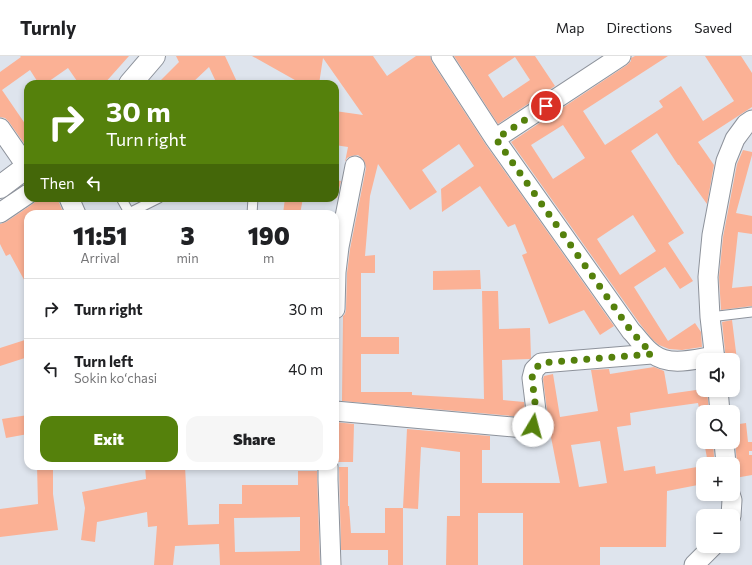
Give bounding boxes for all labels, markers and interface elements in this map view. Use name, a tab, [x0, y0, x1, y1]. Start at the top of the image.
text: Turnly	[20, 16, 76, 39]
text: Map	[556, 19, 585, 36]
text: Directions	[607, 19, 672, 36]
text: Saved	[694, 19, 732, 36]
pin	[529, 89, 563, 123]
text: 30 m	[106, 94, 171, 128]
icon: arrive	[535, 95, 557, 117]
icon: right	[40, 96, 92, 148]
text: Turn right	[106, 128, 186, 150]
icon: left	[83, 172, 105, 194]
text: Then	[40, 174, 75, 192]
text: 11:51	[73, 221, 127, 250]
text: 3	[180, 221, 195, 250]
text: 190	[248, 221, 290, 250]
text: Arrival	[81, 250, 120, 266]
text: min	[176, 250, 199, 266]
text: m	[263, 250, 274, 266]
icon: right	[40, 298, 62, 320]
text: Turn right	[74, 300, 143, 318]
text: 30 m	[289, 300, 323, 318]
text: Turn left	[74, 352, 133, 370]
map controls	[696, 353, 740, 553]
button: sound	[696, 353, 740, 397]
icon: left	[40, 358, 62, 380]
text: 40 m	[288, 360, 323, 378]
text: Sokin koʻchasi	[74, 370, 157, 386]
position arrow	[512, 405, 554, 447]
button: search	[696, 405, 740, 449]
button: Exit	[40, 416, 178, 462]
button: Share	[186, 416, 323, 462]
button: +	[696, 457, 740, 501]
button: −	[696, 509, 740, 553]

